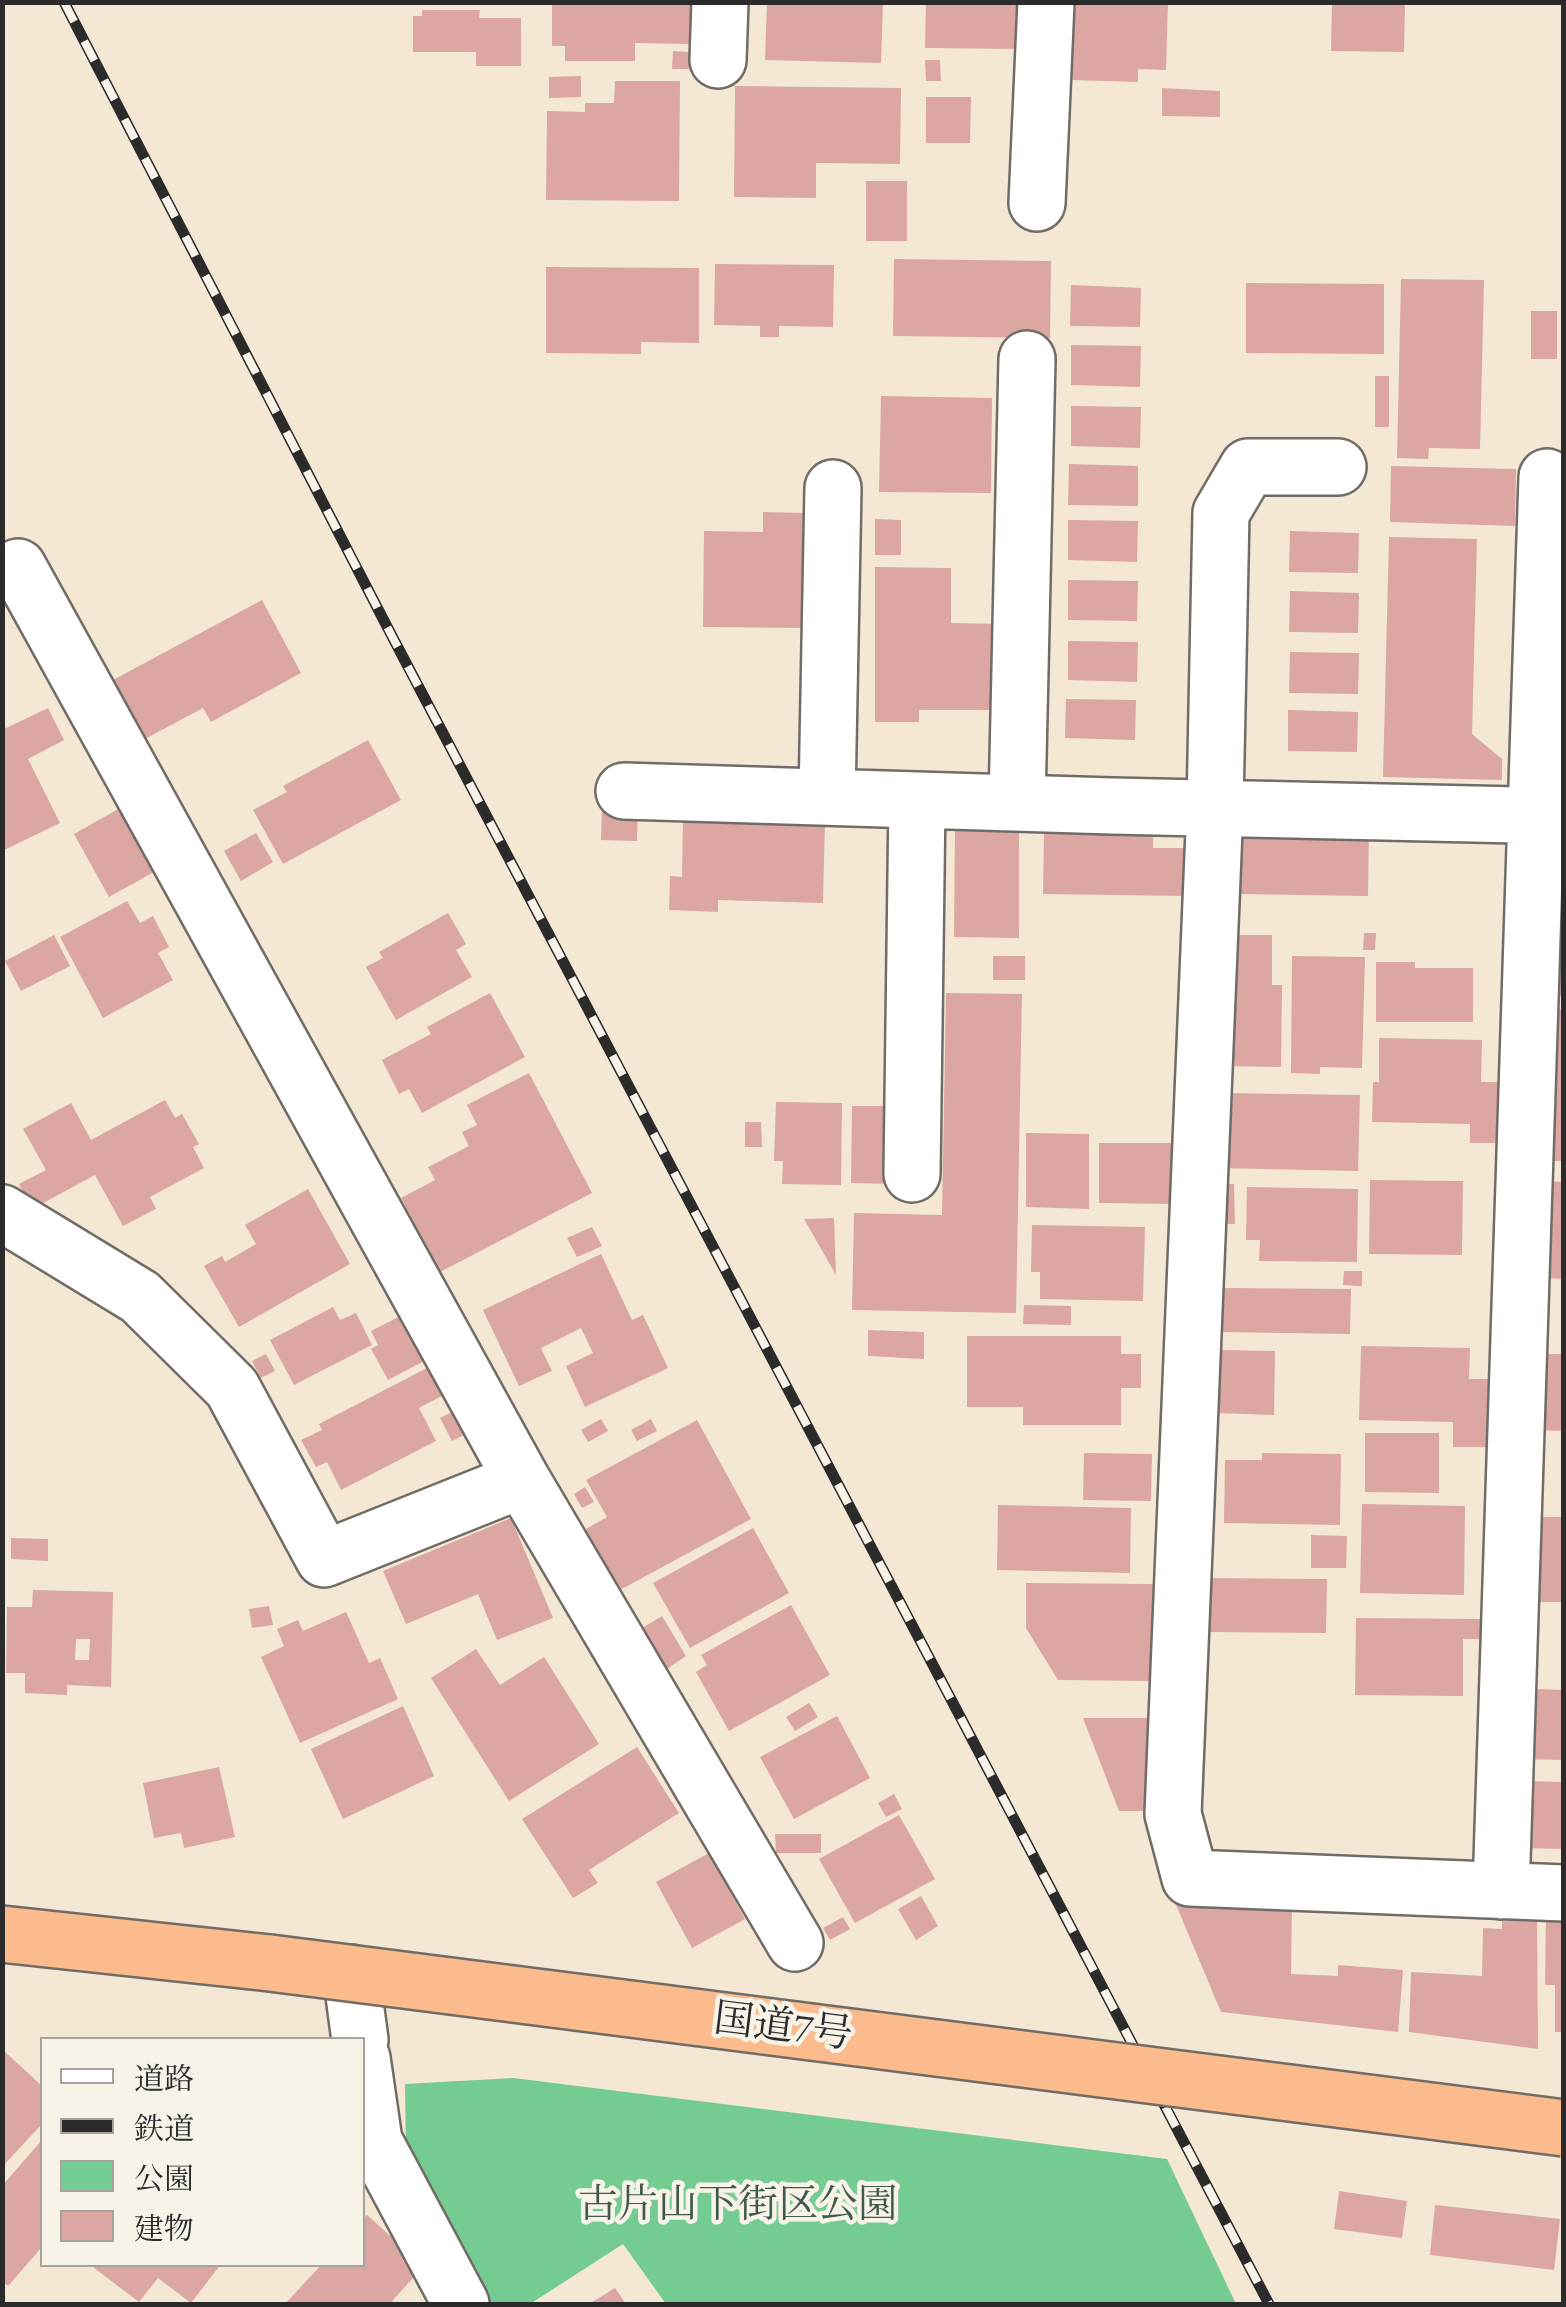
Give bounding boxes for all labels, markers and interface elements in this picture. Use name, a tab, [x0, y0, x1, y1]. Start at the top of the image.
street label: 国道7号	[711, 1996, 855, 2060]
legend	[40, 2037, 365, 2267]
text: 道路	[134, 2059, 194, 2098]
text: 鉄道	[134, 2109, 194, 2148]
text: 公園	[134, 2159, 194, 2198]
park label: 古片山下街区公園	[578, 2182, 898, 2230]
text: 建物	[134, 2209, 194, 2248]

